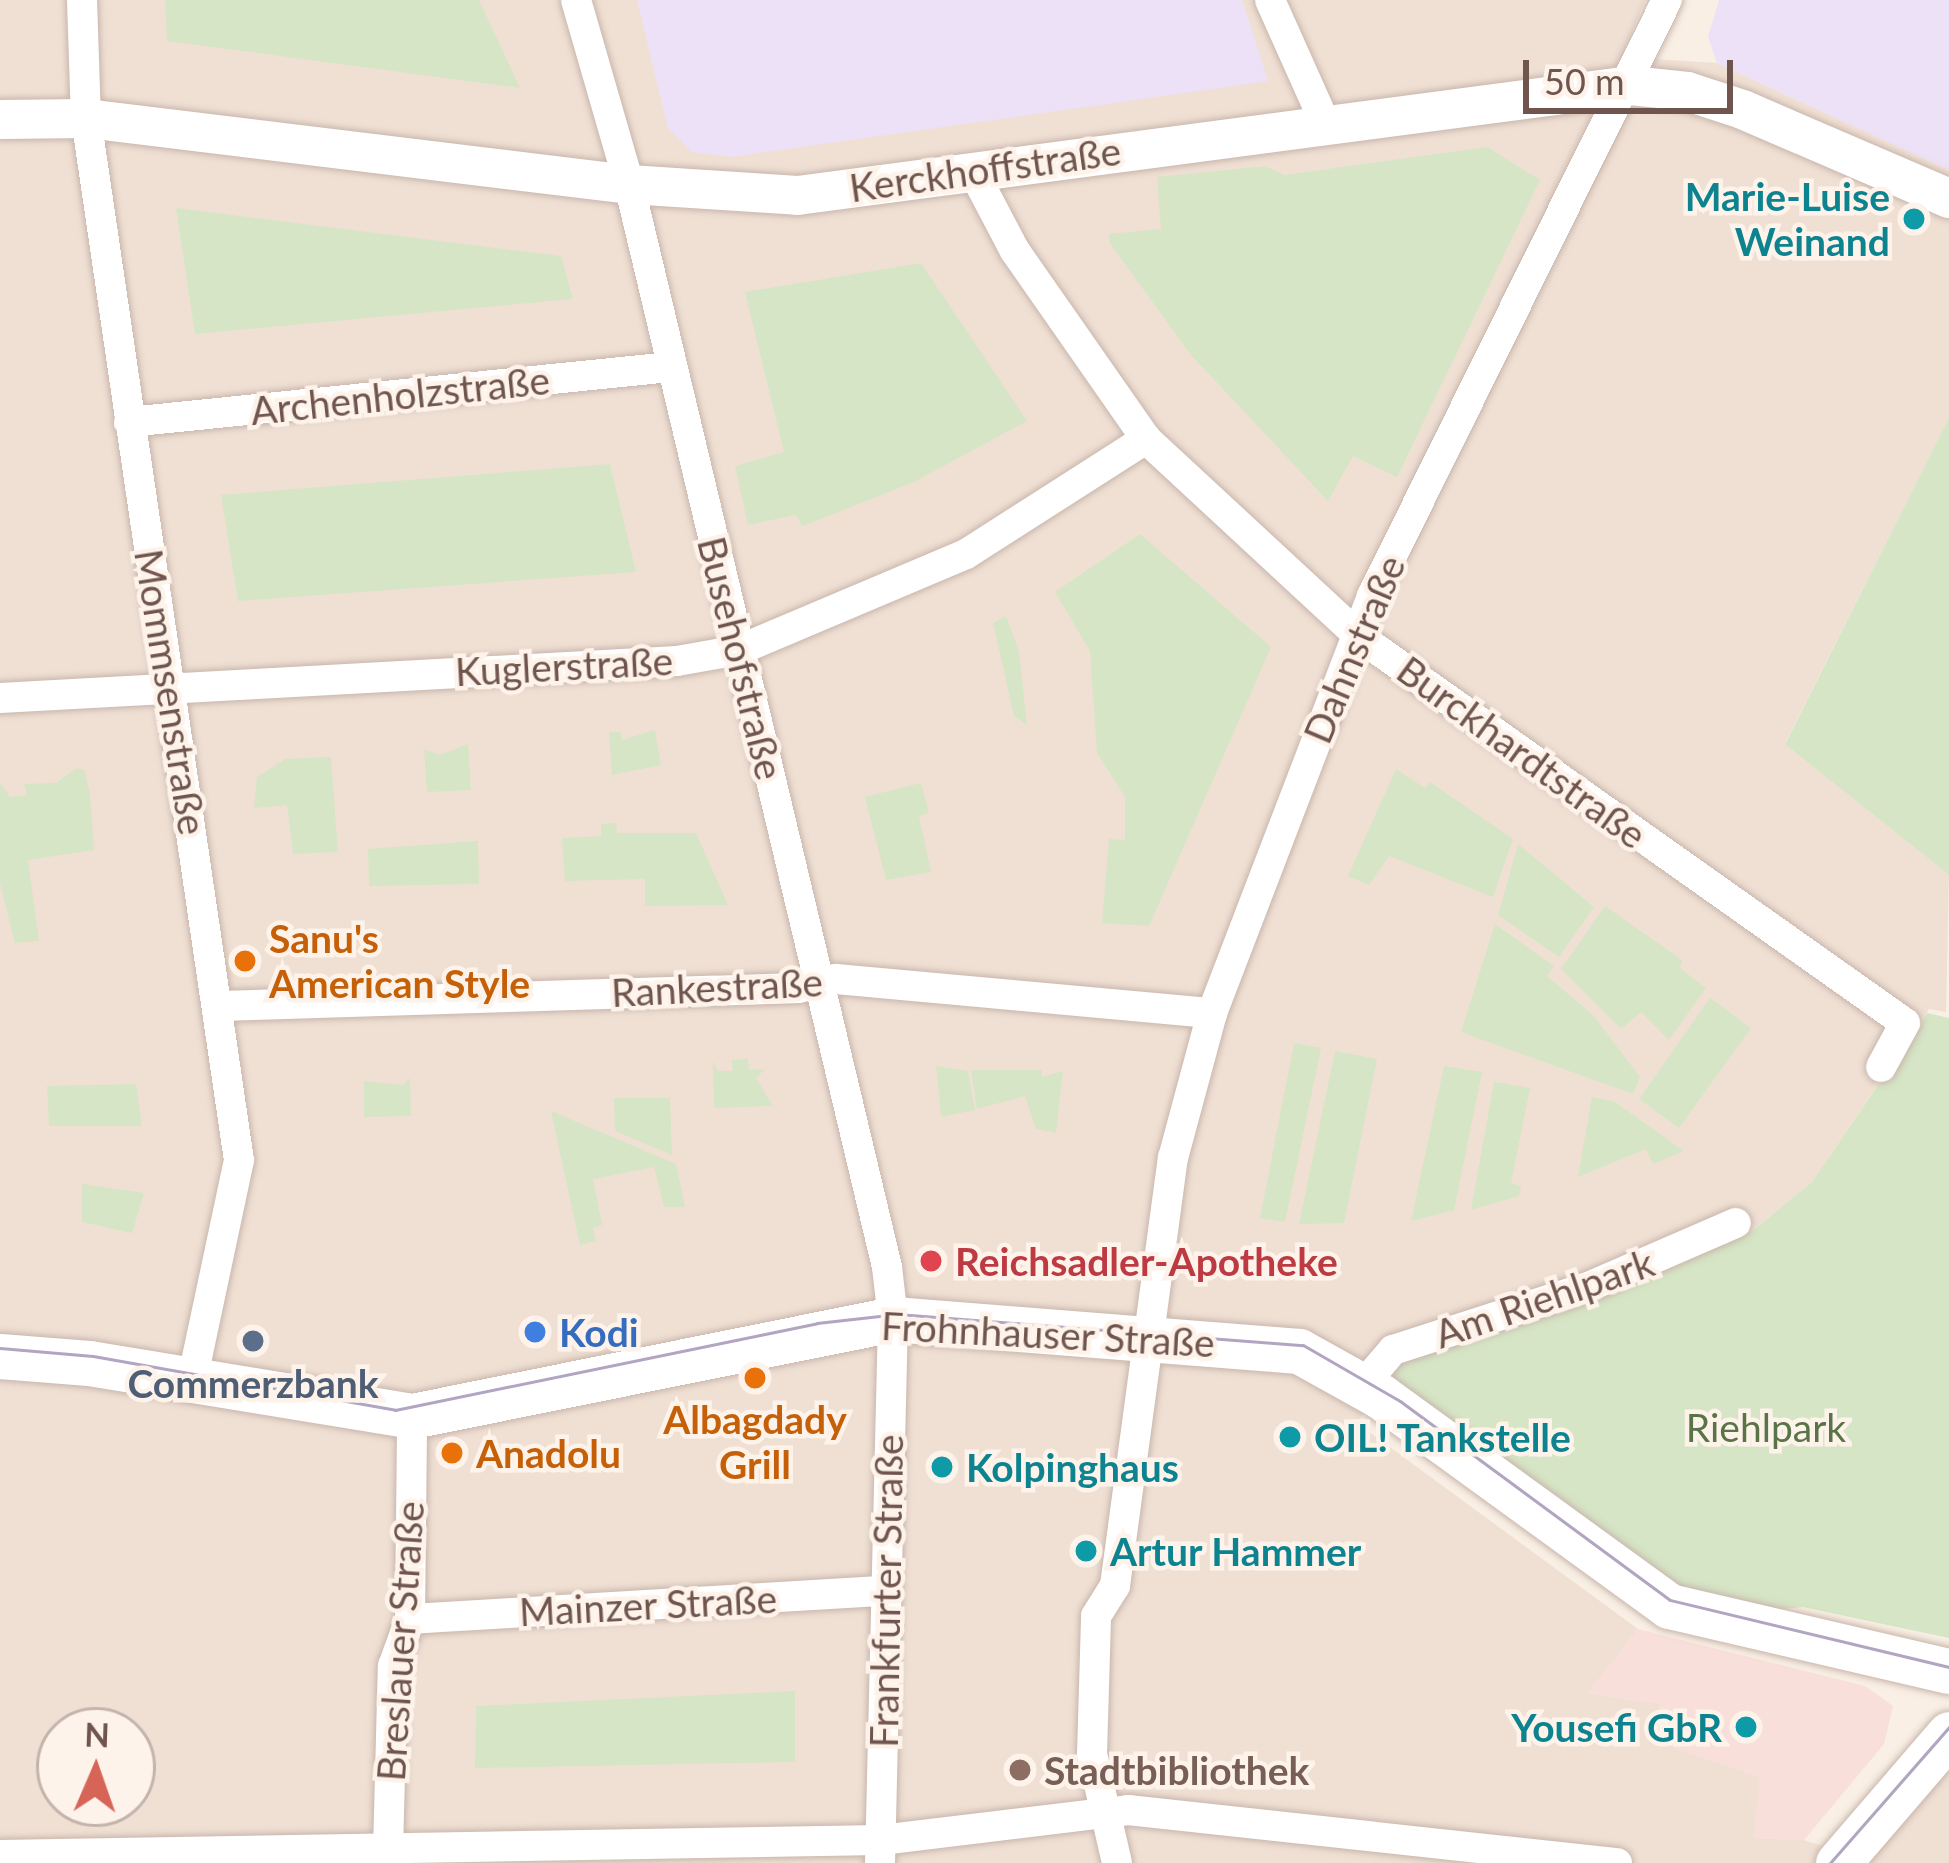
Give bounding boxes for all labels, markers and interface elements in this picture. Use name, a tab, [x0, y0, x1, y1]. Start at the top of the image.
scale bar	[1529, 36, 1739, 110]
text: 50 m	[1544, 59, 1625, 103]
street label: Kerckhoffstraße	[846, 127, 1124, 211]
place label: Marie-Luise Weinand	[1685, 174, 1890, 265]
marker: Marie-Luise Weinand	[1901, 206, 1927, 232]
street label: Archenholzstraße	[248, 356, 552, 434]
street label: Busehofstraße	[688, 532, 794, 784]
street label: Mommsenstraße	[125, 546, 217, 838]
street label: Dahnstraße	[1294, 548, 1414, 750]
street label: Kuglerstraße	[454, 637, 674, 695]
street label: Burckhardtstraße	[1388, 646, 1656, 858]
place label: Sanu's American Style	[269, 916, 530, 1007]
marker: Sanu's American Style	[232, 948, 258, 974]
street label: Rankestraße	[610, 958, 824, 1016]
place label: Reichsadler-Apotheke	[955, 1238, 1338, 1284]
street label: Am Riehlpark	[1428, 1239, 1660, 1357]
marker: Reichsadler-Apotheke	[918, 1248, 944, 1274]
street label: Frohnhauser Straße	[880, 1302, 1216, 1366]
place label: Kodi	[559, 1309, 639, 1355]
marker: Kodi	[522, 1319, 548, 1345]
marker: Commerzbank	[240, 1328, 266, 1354]
place label: Commerzbank	[127, 1360, 379, 1406]
marker: Albagdady Grill	[742, 1365, 768, 1391]
place label: Albagdady Grill	[663, 1397, 847, 1488]
park label: Riehlpark	[1686, 1404, 1846, 1450]
place label: OIL! Tankstelle	[1314, 1414, 1572, 1460]
marker: OIL! Tankstelle	[1277, 1424, 1303, 1450]
place label: Anadolu	[476, 1430, 621, 1476]
street label: Frankfurter Straße	[860, 1434, 912, 1748]
marker: Anadolu	[439, 1440, 465, 1466]
place label: Kolpinghaus	[966, 1444, 1179, 1490]
marker: Kolpinghaus	[929, 1454, 955, 1480]
street label: Breslauer Straße	[367, 1499, 433, 1783]
place label: Artur Hammer	[1110, 1528, 1362, 1574]
marker: Artur Hammer	[1073, 1538, 1099, 1564]
street label: Mainzer Straße	[518, 1575, 778, 1635]
place label: Yousefi GbR	[1511, 1704, 1722, 1750]
north arrow	[36, 1707, 156, 1827]
text: N	[84, 1714, 111, 1754]
marker: Yousefi GbR	[1733, 1714, 1759, 1740]
place label: Stadtbibliothek	[1044, 1747, 1309, 1793]
marker: Stadtbibliothek	[1007, 1757, 1033, 1783]

